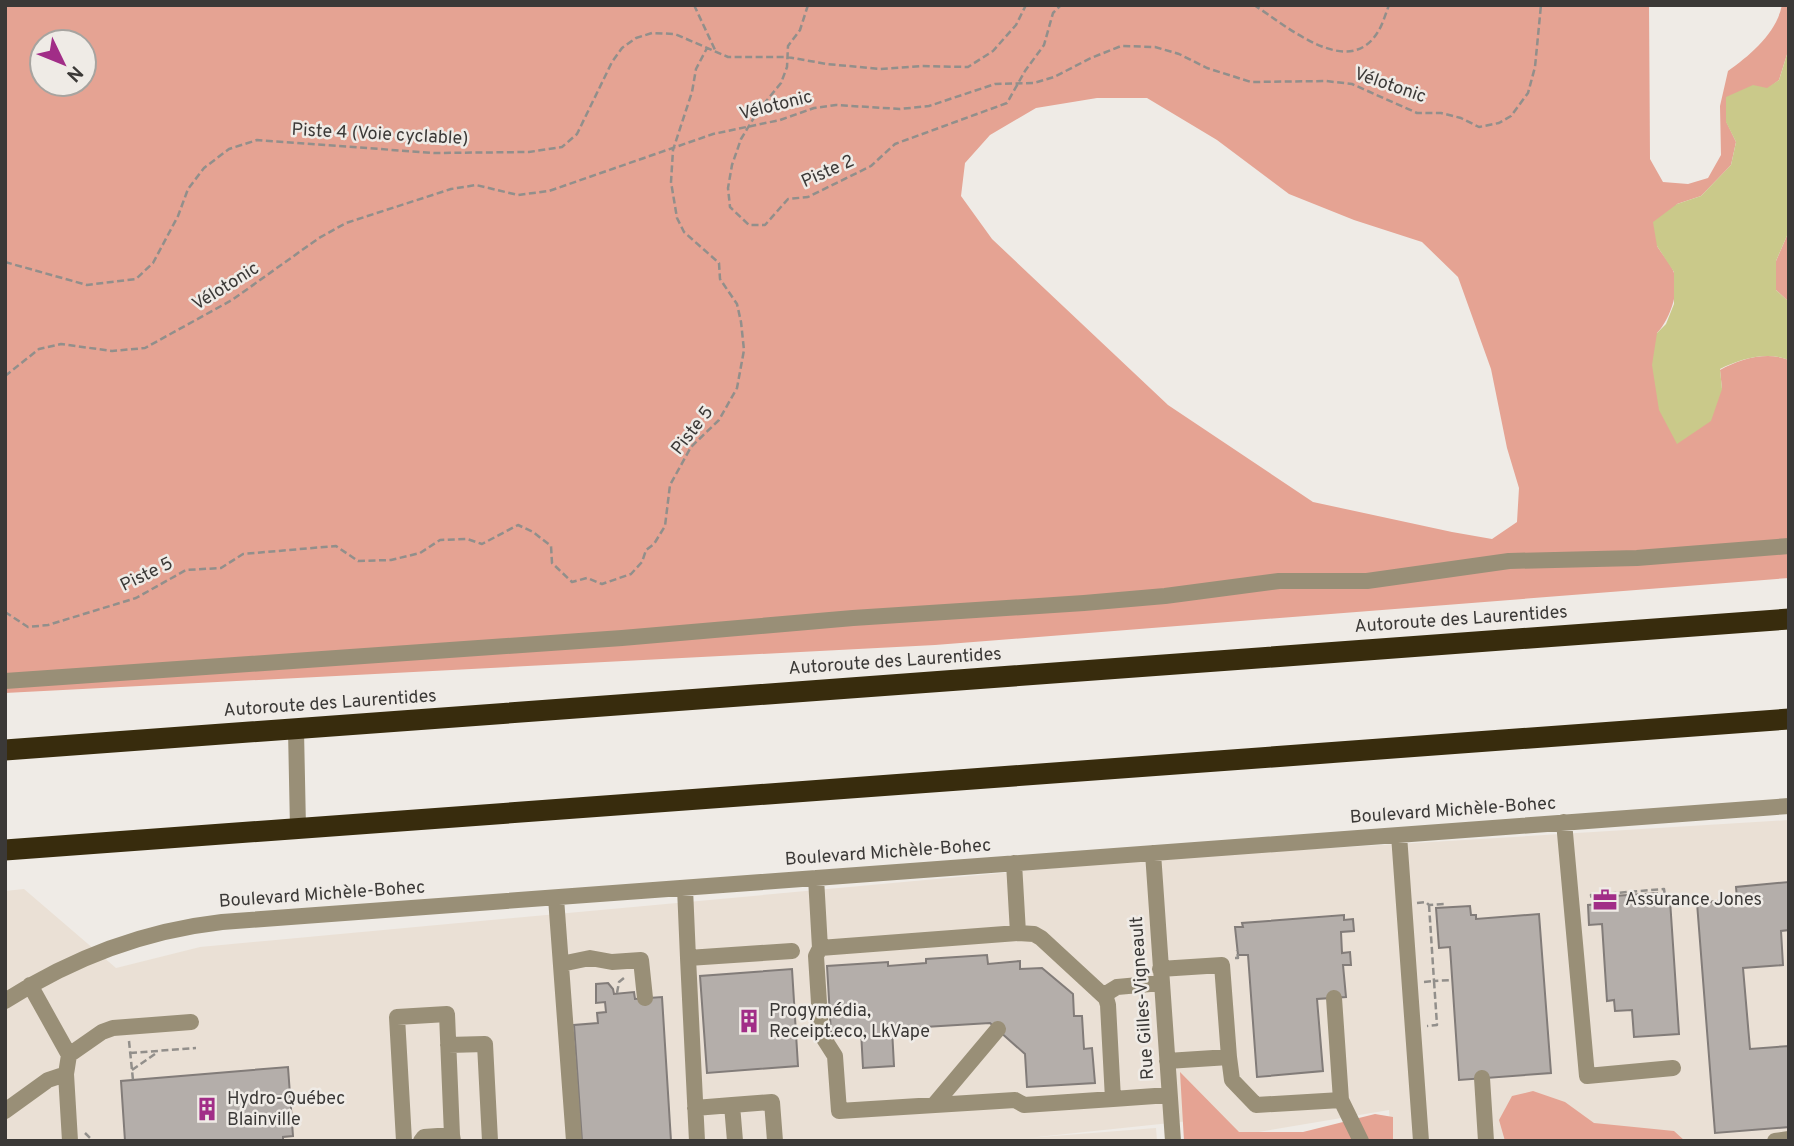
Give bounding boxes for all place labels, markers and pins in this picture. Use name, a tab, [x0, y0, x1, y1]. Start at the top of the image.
office icon: Assurance Jones	[1591, 886, 1619, 914]
place label: Assurance Jones	[1625, 889, 1762, 912]
place label: Progymédia, Receipt.eco, LkVape	[769, 1000, 930, 1044]
building icon: Progymédia, Receipt.eco, LkVape	[735, 1007, 763, 1035]
place label: Hydro-Québec Blainville	[227, 1088, 345, 1132]
building icon: Hydro-Québec Blainville	[193, 1095, 221, 1123]

